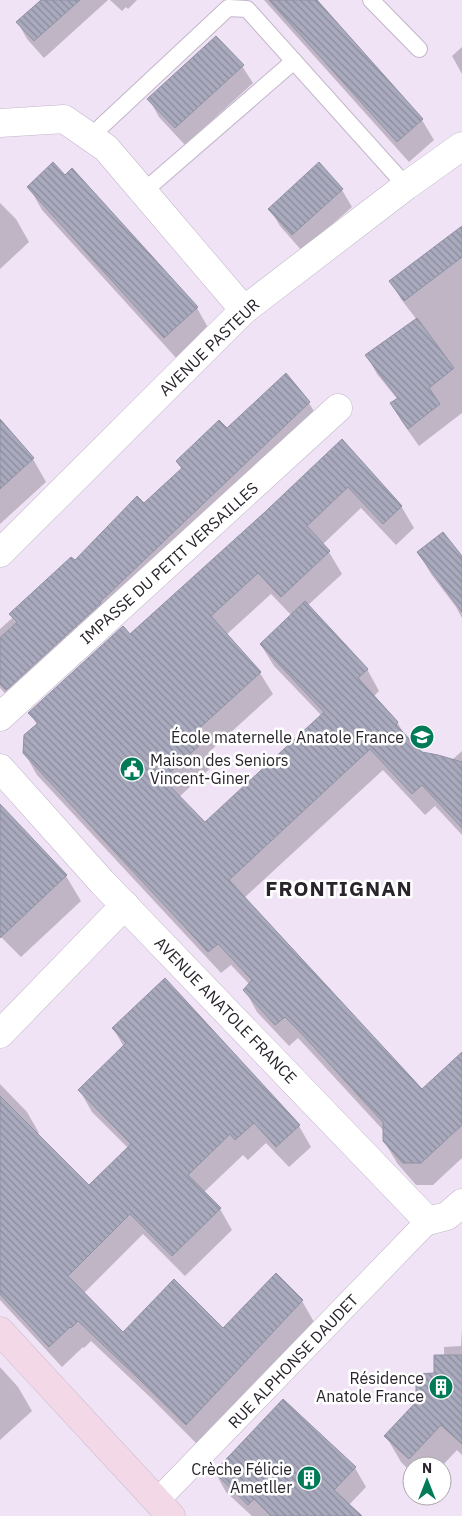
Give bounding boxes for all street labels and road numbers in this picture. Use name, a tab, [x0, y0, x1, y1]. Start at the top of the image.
street label: AVENUE PASTEUR	[155, 294, 263, 400]
street label: IMPASSE DU PETIT VERSAILLES	[76, 478, 262, 648]
street label: AVENUE ANATOLE FRANCE	[151, 933, 301, 1087]
street label: RUE ALPHONSE DAUDET	[224, 1290, 362, 1432]

